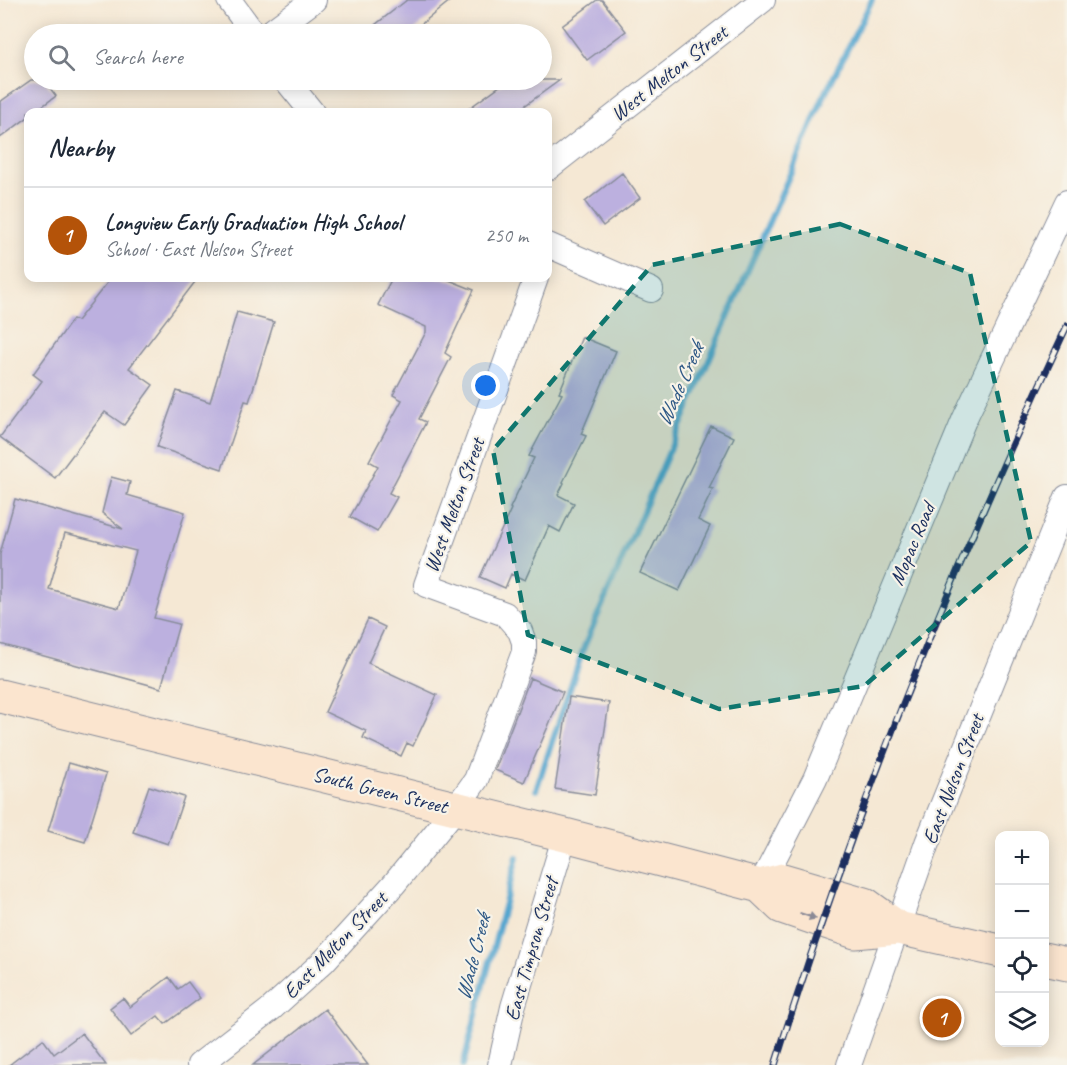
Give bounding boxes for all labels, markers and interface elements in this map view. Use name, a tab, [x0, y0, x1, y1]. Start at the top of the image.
street label: West Melton Street	[605, 18, 734, 127]
search box	[24, 24, 552, 90]
icon: search	[45, 41, 78, 74]
text: Search here	[93, 43, 183, 71]
text: Nearby	[48, 131, 113, 164]
text: Longview Early Graduation High School	[105, 209, 402, 237]
text: 1	[63, 223, 72, 248]
text: 250 m	[485, 223, 528, 248]
text: School · East Nelson Street	[105, 237, 292, 262]
water label: Wade Creek	[649, 335, 712, 430]
your location	[471, 371, 500, 400]
street label: West Melton Street	[418, 432, 491, 576]
street label: Mopac Road	[883, 497, 942, 589]
street label: East Nelson Street	[916, 709, 990, 848]
street label: South Green Street	[310, 761, 452, 820]
map controls	[995, 831, 1049, 1047]
button: +	[995, 831, 1049, 885]
street label: East Timpson Street	[498, 872, 565, 1024]
street label: East Melton Street	[277, 884, 394, 1004]
button: −	[995, 885, 1049, 939]
water label: Wade Creek	[449, 908, 498, 1003]
one-way arrow	[799, 911, 817, 921]
button: locate	[995, 939, 1049, 993]
button: layers	[995, 993, 1049, 1047]
pin: 1	[922, 996, 962, 1040]

